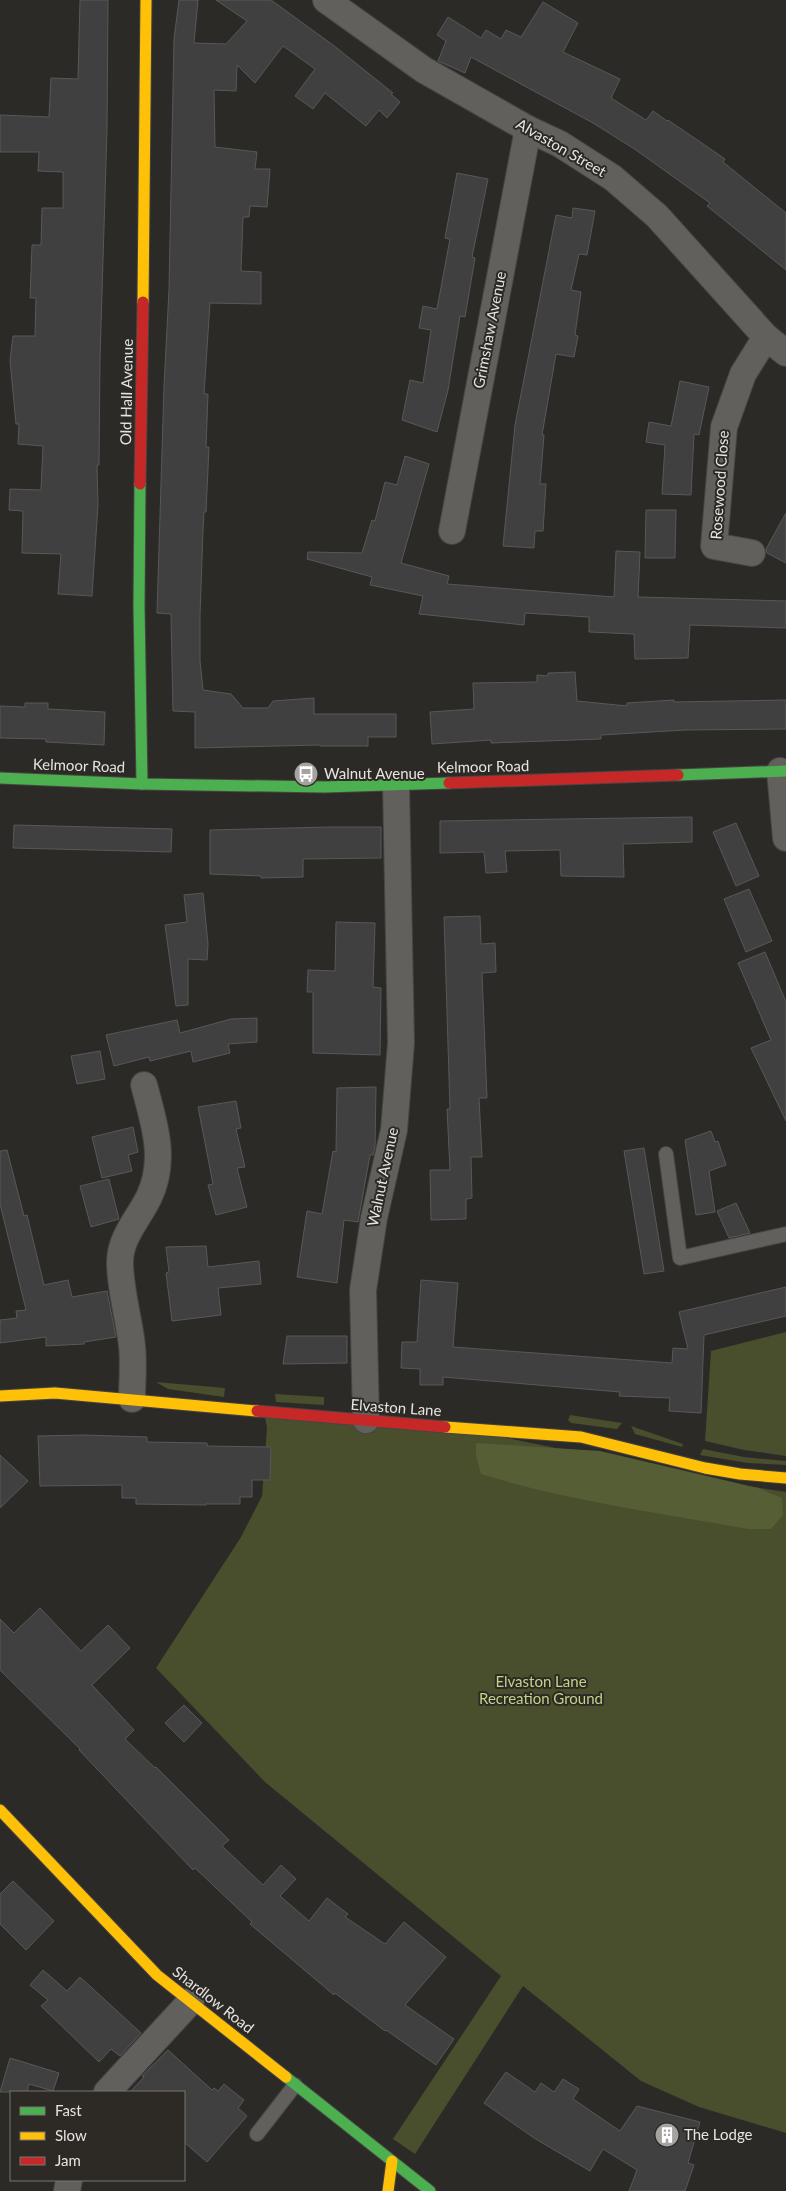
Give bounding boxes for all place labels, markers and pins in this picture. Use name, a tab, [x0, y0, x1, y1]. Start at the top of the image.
bus stop icon: Walnut Avenue	[293, 761, 319, 787]
place label: Walnut Avenue	[324, 764, 425, 782]
building icon: The Lodge	[654, 2122, 680, 2148]
place label: The Lodge	[684, 2125, 753, 2143]

